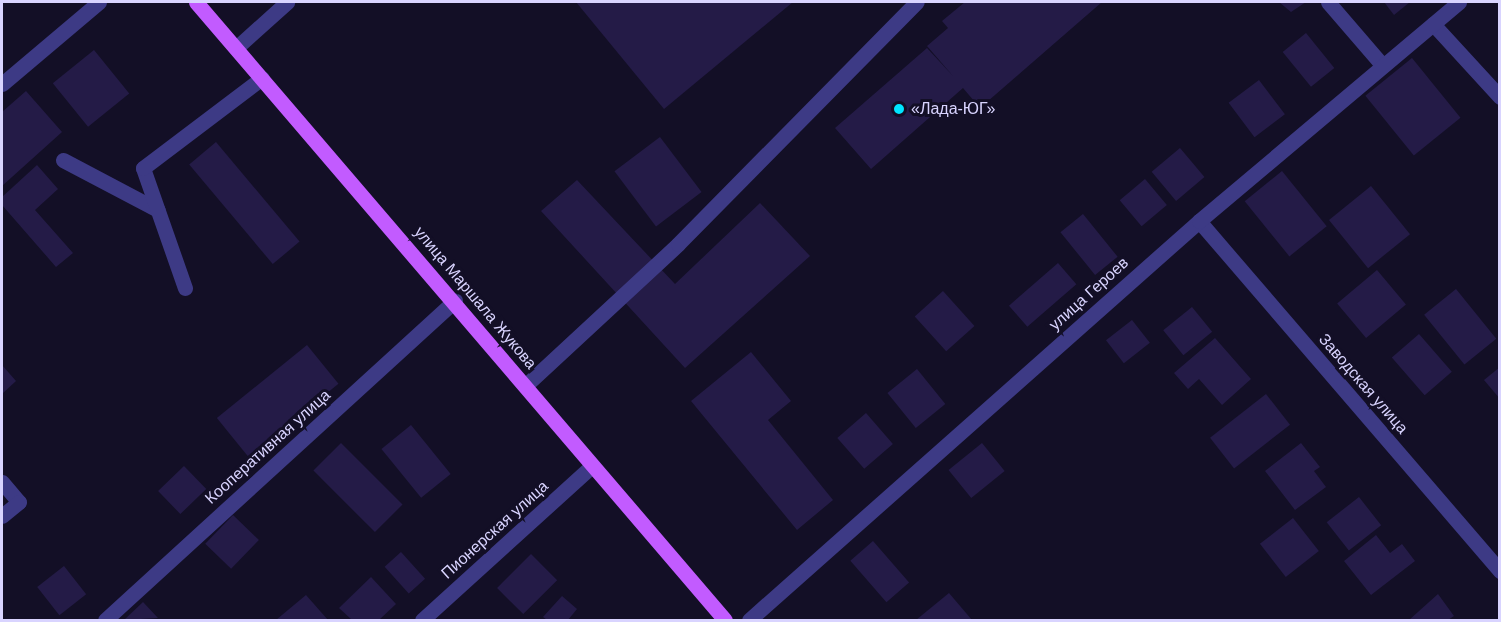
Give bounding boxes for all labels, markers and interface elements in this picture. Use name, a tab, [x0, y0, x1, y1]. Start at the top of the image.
place label: «Лада-ЮГ»	[911, 99, 996, 119]
marker: «Лада-ЮГ»	[892, 102, 906, 116]
street label: улица Маршала Жукова	[410, 223, 540, 373]
street label: улица Героев	[1045, 253, 1133, 335]
street label: Заводская улица	[1314, 330, 1412, 438]
street label: Кооперативная улица	[201, 386, 335, 508]
street label: Пионерская улица	[438, 477, 552, 583]

